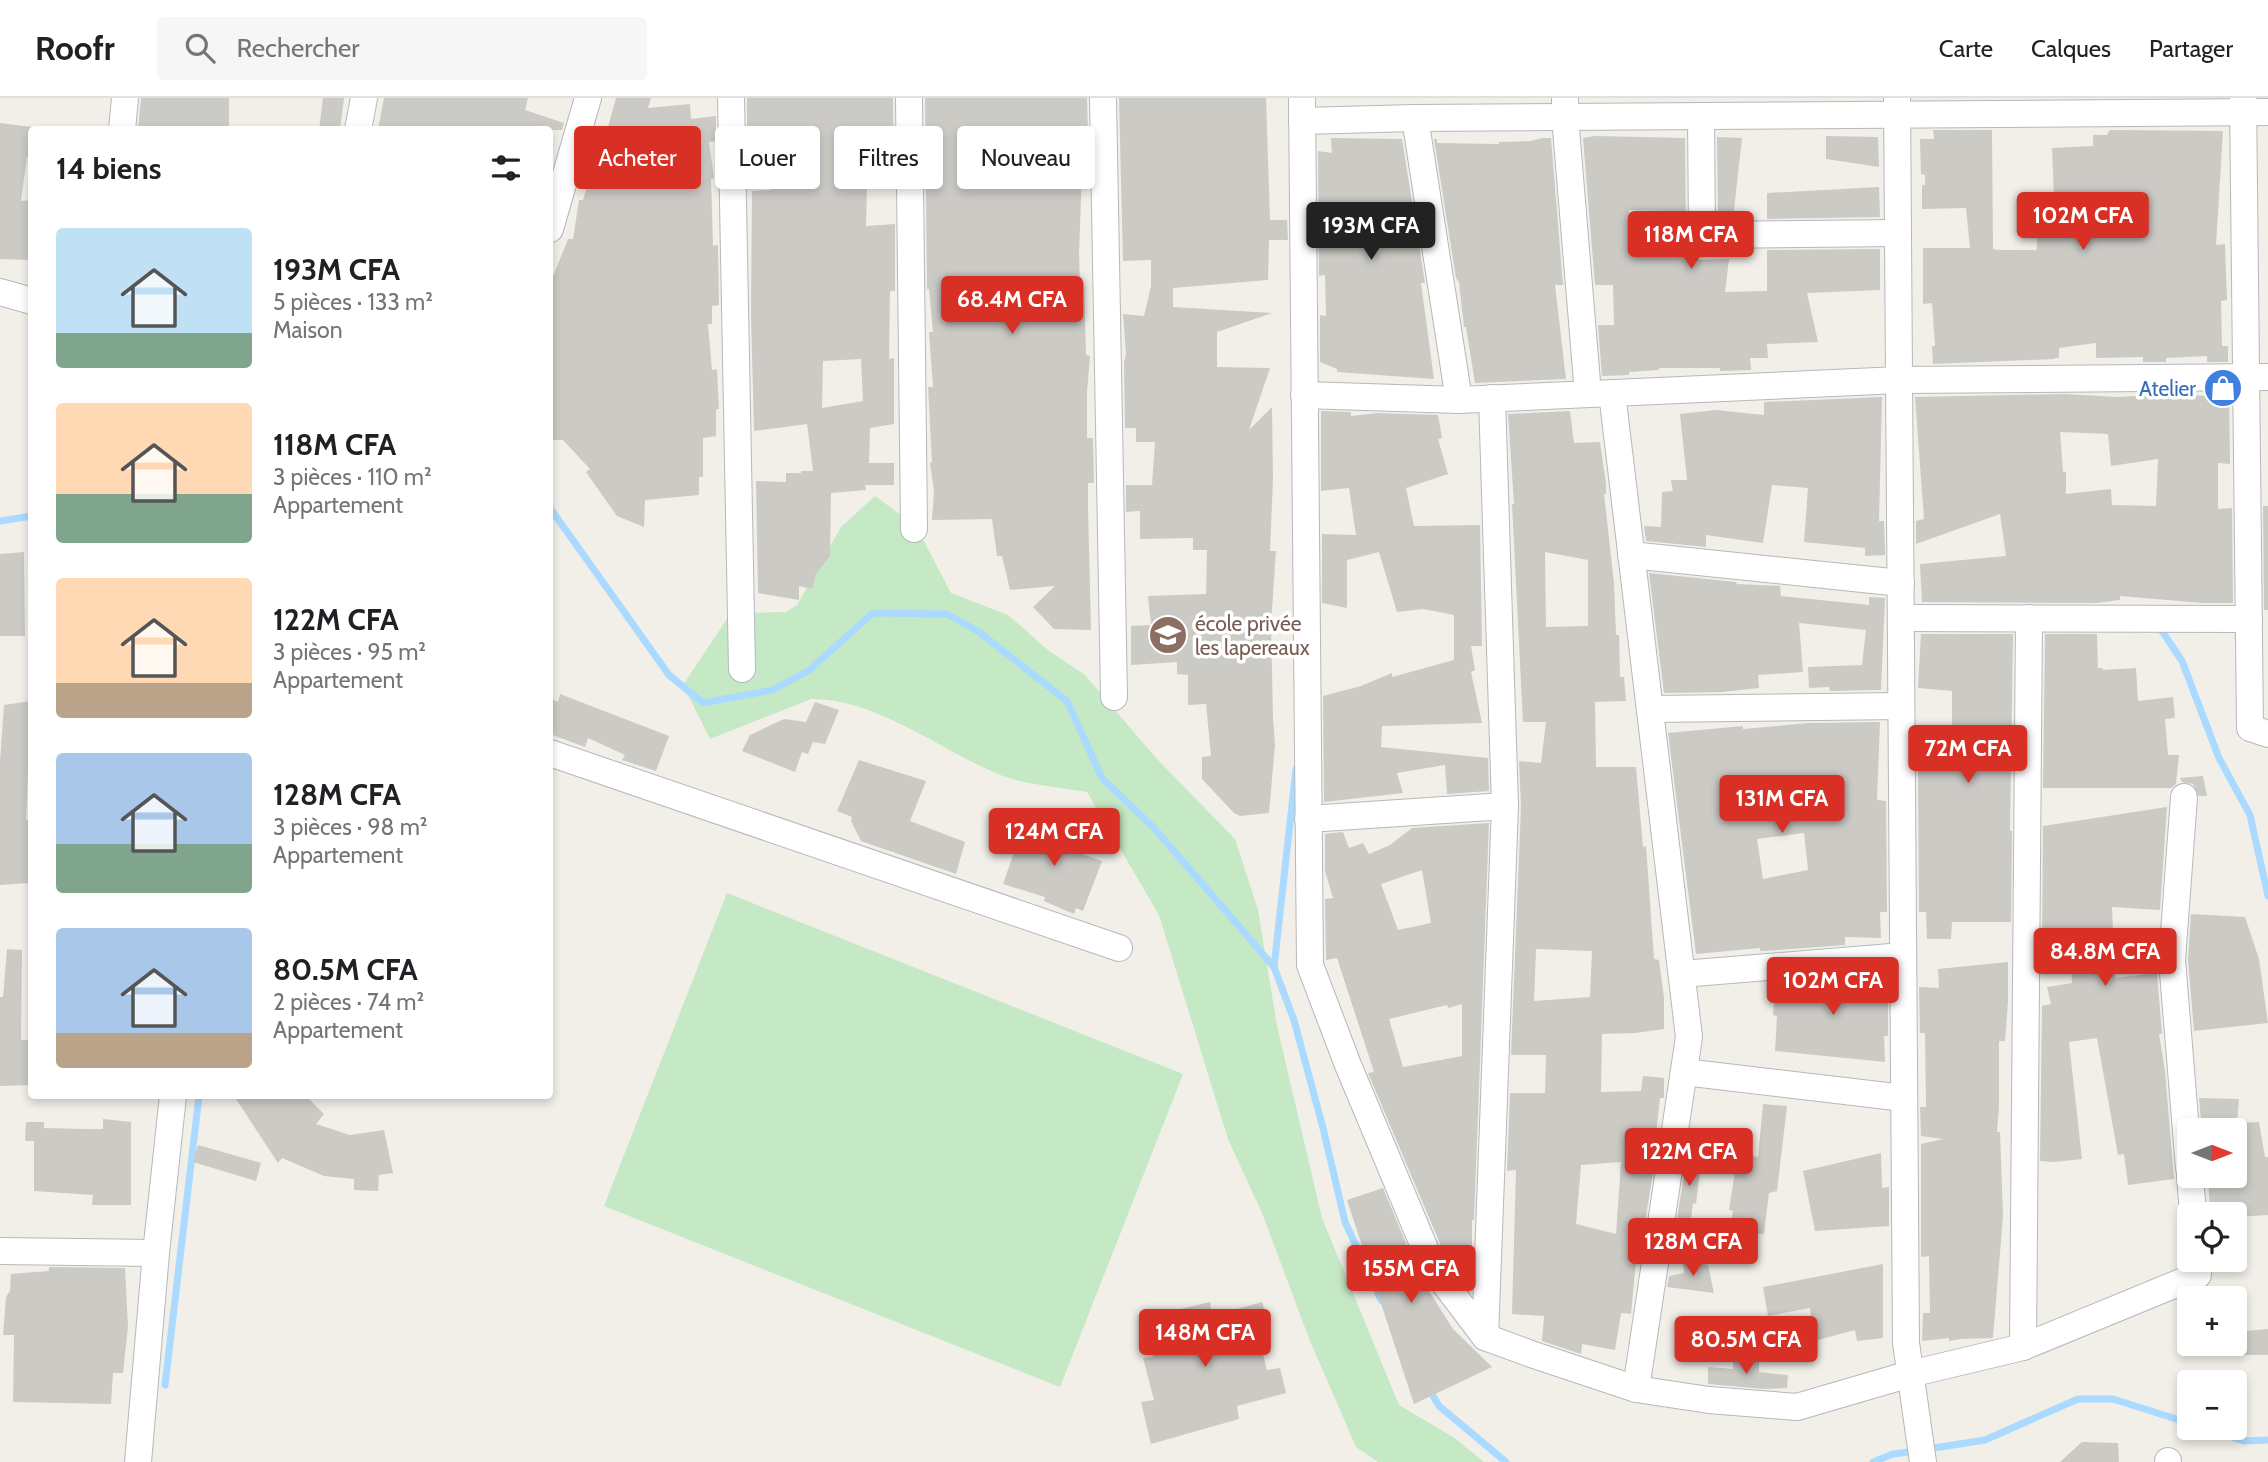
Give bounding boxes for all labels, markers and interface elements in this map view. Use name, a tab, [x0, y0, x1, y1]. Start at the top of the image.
search box	[157, 17, 647, 80]
text: Roofr	[35, 28, 115, 68]
icon: search	[181, 29, 219, 67]
text: Rechercher	[237, 32, 360, 64]
text: Carte	[1939, 34, 1993, 63]
text: Calques	[2031, 34, 2111, 63]
text: Partager	[2149, 34, 2233, 63]
chip: Acheter	[574, 126, 701, 189]
chip: Louer	[715, 126, 820, 189]
chip: Filtres	[834, 126, 943, 189]
chip: Nouveau	[957, 126, 1095, 189]
icon: filters	[487, 149, 525, 187]
text: 14 biens	[56, 150, 161, 187]
pin: 102M CFA	[2011, 192, 2155, 252]
text: 102M CFA	[2033, 201, 2133, 229]
pin: 193M CFA	[1299, 202, 1443, 262]
text: 193M CFA	[1322, 211, 1420, 239]
pin: 118M CFA	[1619, 212, 1763, 271]
text: 118M CFA	[1644, 220, 1738, 248]
text: 193M CFA	[273, 251, 400, 288]
icon: home	[112, 256, 196, 340]
pin: 68.4M CFA	[932, 276, 1092, 336]
text: 68.4M CFA	[957, 285, 1067, 313]
text: 5 pièces · 133 m²	[273, 288, 433, 316]
text: Maison	[273, 316, 342, 344]
shop icon: Atelier	[2202, 367, 2244, 409]
place label: Atelier	[2139, 376, 2196, 401]
text: 118M CFA	[273, 426, 396, 463]
icon: home	[112, 431, 196, 515]
text: 3 pièces · 110 m²	[273, 463, 432, 491]
text: Appartement	[273, 491, 403, 519]
text: 122M CFA	[273, 601, 399, 638]
icon: home	[112, 606, 196, 690]
place label: école privée les lapereaux	[1195, 611, 1310, 660]
school or university icon: école privée les lapereaux	[1147, 614, 1189, 656]
text: 3 pièces · 95 m²	[273, 638, 426, 666]
text: Appartement	[273, 666, 403, 694]
pin: 72M CFA	[1903, 726, 2033, 785]
text: 72M CFA	[1924, 734, 2012, 762]
text: 128M CFA	[273, 776, 401, 813]
pin: 131M CFA	[1710, 776, 1854, 835]
icon: home	[112, 781, 196, 865]
text: 131M CFA	[1736, 784, 1828, 812]
pin: 124M CFA	[982, 808, 1126, 868]
text: 3 pièces · 98 m²	[273, 813, 427, 841]
text: 124M CFA	[1005, 817, 1103, 845]
text: Appartement	[273, 841, 403, 869]
pin: 84.8M CFA	[2025, 928, 2185, 988]
text: 84.8M CFA	[2050, 937, 2160, 965]
text: 80.5M CFA	[273, 951, 418, 988]
icon: home	[112, 956, 196, 1040]
pin: 102M CFA	[1761, 958, 1905, 1017]
text: 102M CFA	[1783, 966, 1883, 994]
text: 2 pièces · 74 m²	[273, 988, 424, 1016]
text: Appartement	[273, 1016, 403, 1044]
north arrow	[2177, 1118, 2247, 1188]
map controls	[2177, 1118, 2247, 1440]
pin: 122M CFA	[1617, 1128, 1761, 1188]
text: 122M CFA	[1641, 1137, 1737, 1165]
button: locate	[2177, 1202, 2247, 1272]
pin: 128M CFA	[1621, 1218, 1765, 1278]
text: 128M CFA	[1644, 1227, 1742, 1255]
pin: 155M CFA	[1339, 1246, 1483, 1305]
text: 155M CFA	[1363, 1254, 1459, 1282]
button: +	[2177, 1286, 2247, 1356]
pin: 148M CFA	[1133, 1310, 1277, 1369]
pin: 80.5M CFA	[1666, 1316, 1826, 1376]
text: 148M CFA	[1155, 1318, 1255, 1346]
text: 80.5M CFA	[1691, 1325, 1801, 1353]
button: −	[2177, 1370, 2247, 1440]

